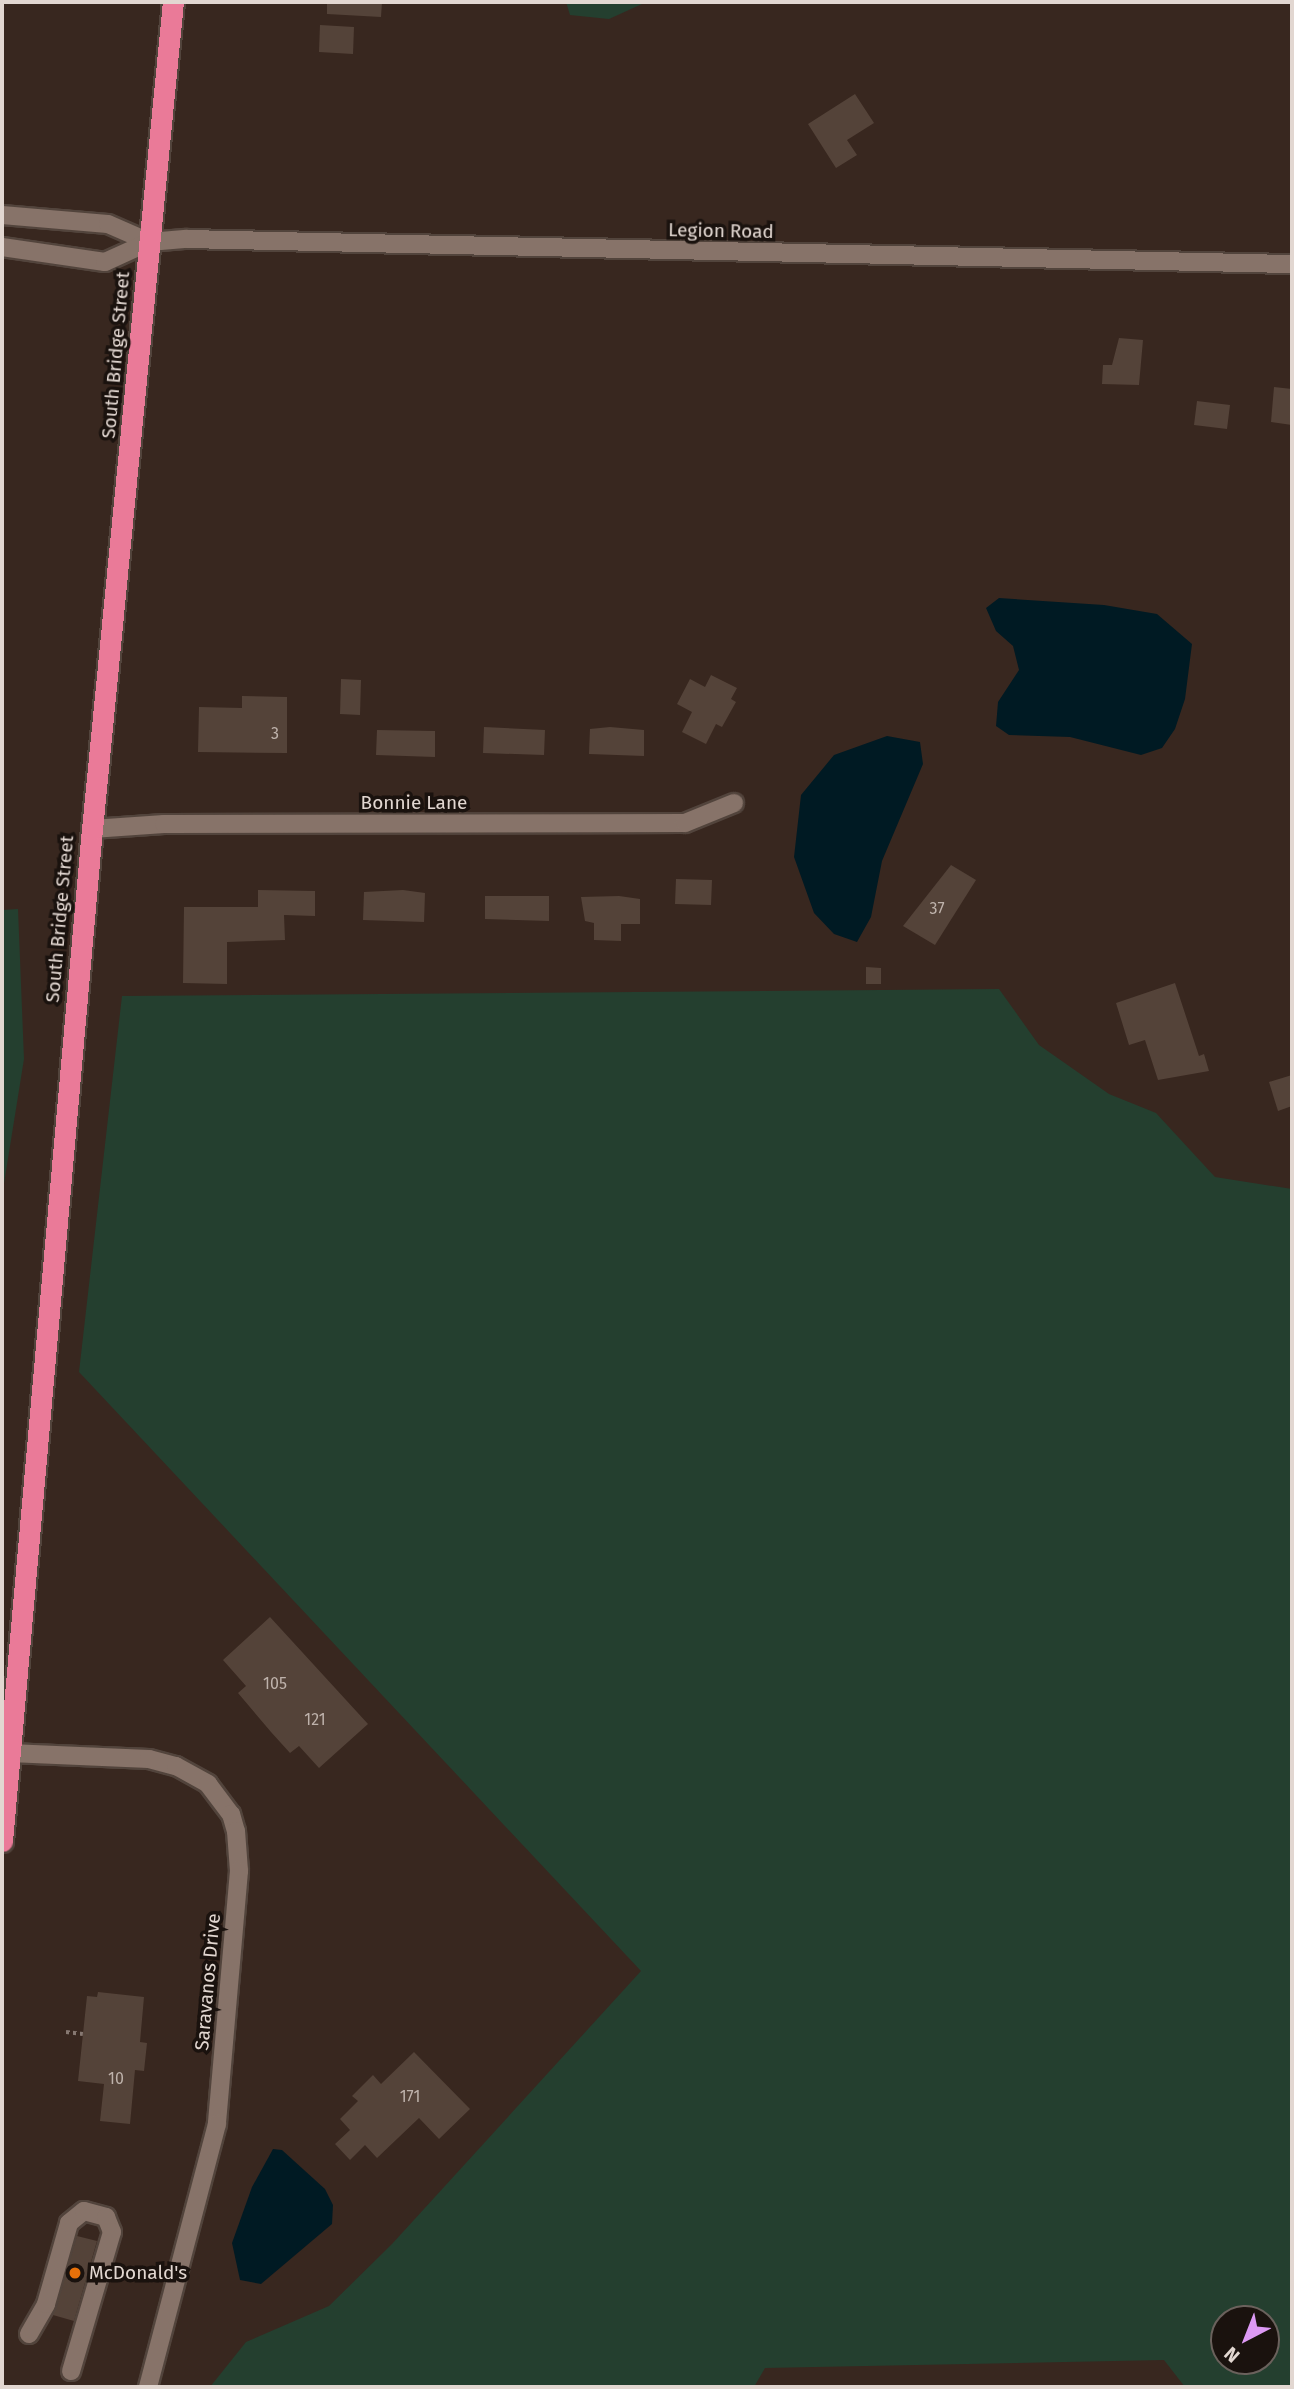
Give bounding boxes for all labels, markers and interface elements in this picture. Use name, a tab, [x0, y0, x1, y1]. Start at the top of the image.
street label: Legion Road	[668, 219, 774, 243]
street label: South Bridge Street	[97, 270, 135, 440]
house number: 3	[271, 724, 279, 744]
street label: Bonnie Lane	[361, 792, 467, 814]
street label: South Bridge Street	[41, 834, 79, 1004]
house number: 37	[929, 899, 945, 919]
house number: 105	[263, 1674, 287, 1694]
house number: 121	[304, 1710, 326, 1730]
street label: Saravanos Drive	[191, 1913, 225, 2051]
house number: 10	[108, 2069, 124, 2089]
house number: 171	[400, 2087, 420, 2107]
place label: McDonald's	[89, 2262, 187, 2284]
marker: McDonald's	[67, 2265, 83, 2281]
north arrow	[1210, 2305, 1280, 2375]
text: N	[1220, 2342, 1244, 2367]

